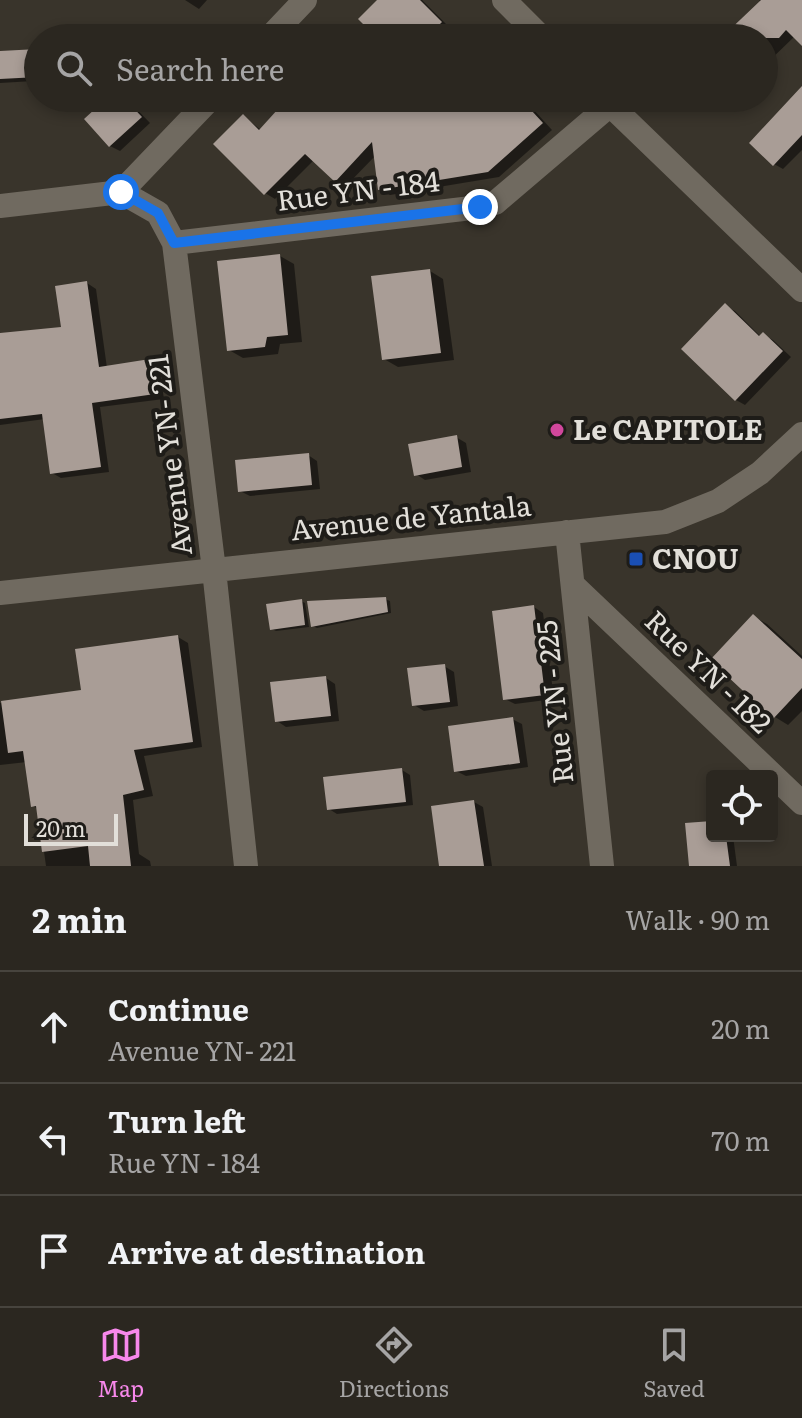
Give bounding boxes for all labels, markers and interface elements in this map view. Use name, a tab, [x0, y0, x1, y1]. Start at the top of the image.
search box	[24, 24, 778, 112]
icon: search	[52, 46, 96, 90]
text: Search here	[116, 46, 284, 90]
street label: Rue YN - 184	[274, 158, 442, 220]
route start	[103, 174, 139, 210]
route end	[462, 189, 498, 225]
street label: Avenue YN- 221	[135, 352, 201, 558]
place label: Le CAPITOLE	[573, 407, 763, 449]
marker: Le CAPITOLE	[548, 421, 566, 439]
street label: Avenue de Yantala	[289, 483, 533, 550]
place label: CNOU	[652, 536, 739, 578]
marker: CNOU	[627, 550, 645, 568]
street label: Rue YN - 182	[637, 599, 782, 742]
street label: Rue YN - 225	[524, 618, 582, 786]
map controls	[706, 770, 778, 842]
button: locate	[706, 770, 778, 842]
scale bar	[24, 810, 118, 846]
text: 20 m	[36, 811, 86, 844]
text: 2 min	[32, 893, 127, 943]
text: Walk · 90 m	[625, 899, 770, 938]
text: Continue	[108, 986, 249, 1030]
icon: ahead	[32, 1005, 76, 1049]
text: 20 m	[711, 1008, 770, 1047]
text: Avenue YN- 221	[108, 1030, 296, 1069]
text: Turn left	[108, 1098, 246, 1142]
icon: left	[32, 1117, 76, 1161]
text: 70 m	[711, 1120, 770, 1159]
text: Rue YN - 184	[108, 1142, 260, 1181]
icon: arrive	[32, 1229, 76, 1273]
text: Arrive at destination	[108, 1229, 425, 1273]
tab: Map	[97, 1323, 144, 1404]
tab: Directions	[339, 1323, 449, 1404]
tab: Saved	[643, 1323, 705, 1404]

